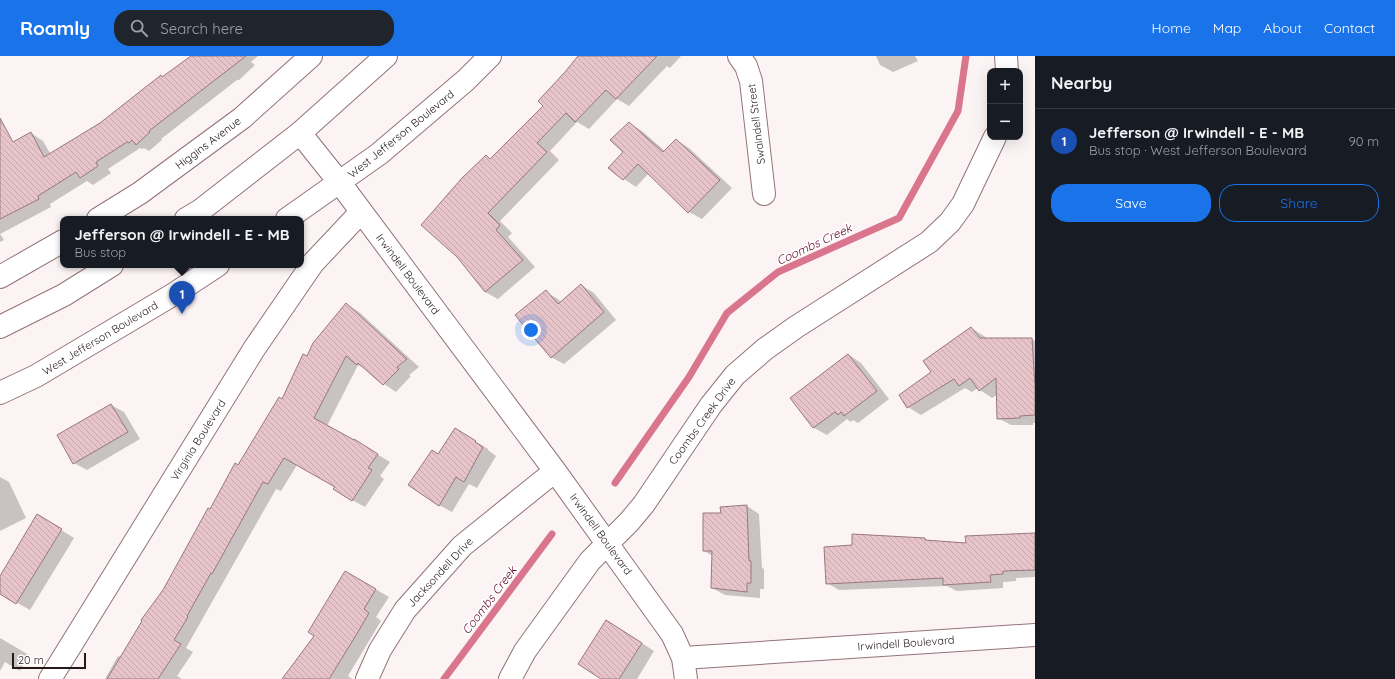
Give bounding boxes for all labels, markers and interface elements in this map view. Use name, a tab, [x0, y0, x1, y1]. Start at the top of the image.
search box	[114, 10, 394, 46]
text: Roamly	[20, 16, 90, 40]
icon: search	[128, 17, 150, 39]
text: Search here	[160, 19, 243, 38]
text: Home	[1152, 19, 1191, 37]
text: Map	[1213, 19, 1241, 37]
text: About	[1263, 19, 1302, 37]
text: Contact	[1324, 19, 1375, 37]
map controls	[987, 68, 1023, 140]
button: +	[987, 68, 1023, 104]
text: Nearby	[1051, 72, 1112, 93]
street label: Swaindell Street	[744, 83, 768, 165]
street label: West Jefferson Boulevard	[345, 87, 457, 181]
button: −	[987, 104, 1023, 140]
street label: Higgins Avenue	[172, 114, 244, 172]
text: Jefferson @ Irwindell - E - MB	[1089, 123, 1304, 142]
text: 1	[1061, 133, 1067, 149]
text: 90 m	[1349, 133, 1379, 149]
text: Bus stop · West Jefferson Boulevard	[1089, 142, 1307, 158]
button: Save	[1051, 184, 1211, 222]
button: Share	[1219, 184, 1379, 222]
popup	[60, 216, 304, 268]
water label: Coombs Creek	[774, 219, 856, 268]
text: Jefferson @ Irwindell - E - MB	[74, 225, 290, 244]
street label: Irwindell Boulevard	[373, 231, 443, 317]
text: Bus stop	[74, 244, 126, 260]
pin: 1	[169, 281, 195, 314]
street label: West Jefferson Boulevard	[40, 298, 160, 378]
your location	[521, 320, 541, 340]
street label: Coombs Creek Drive	[666, 375, 738, 467]
street label: Virginia Boulevard	[167, 397, 229, 483]
street label: Irwindell Boulevard	[567, 491, 635, 577]
street label: Jacksondell Drive	[404, 534, 476, 610]
water label: Coombs Creek	[458, 562, 521, 637]
street label: Irwindell Boulevard	[857, 633, 955, 653]
scale bar	[12, 651, 86, 670]
text: 20 m	[18, 653, 44, 667]

